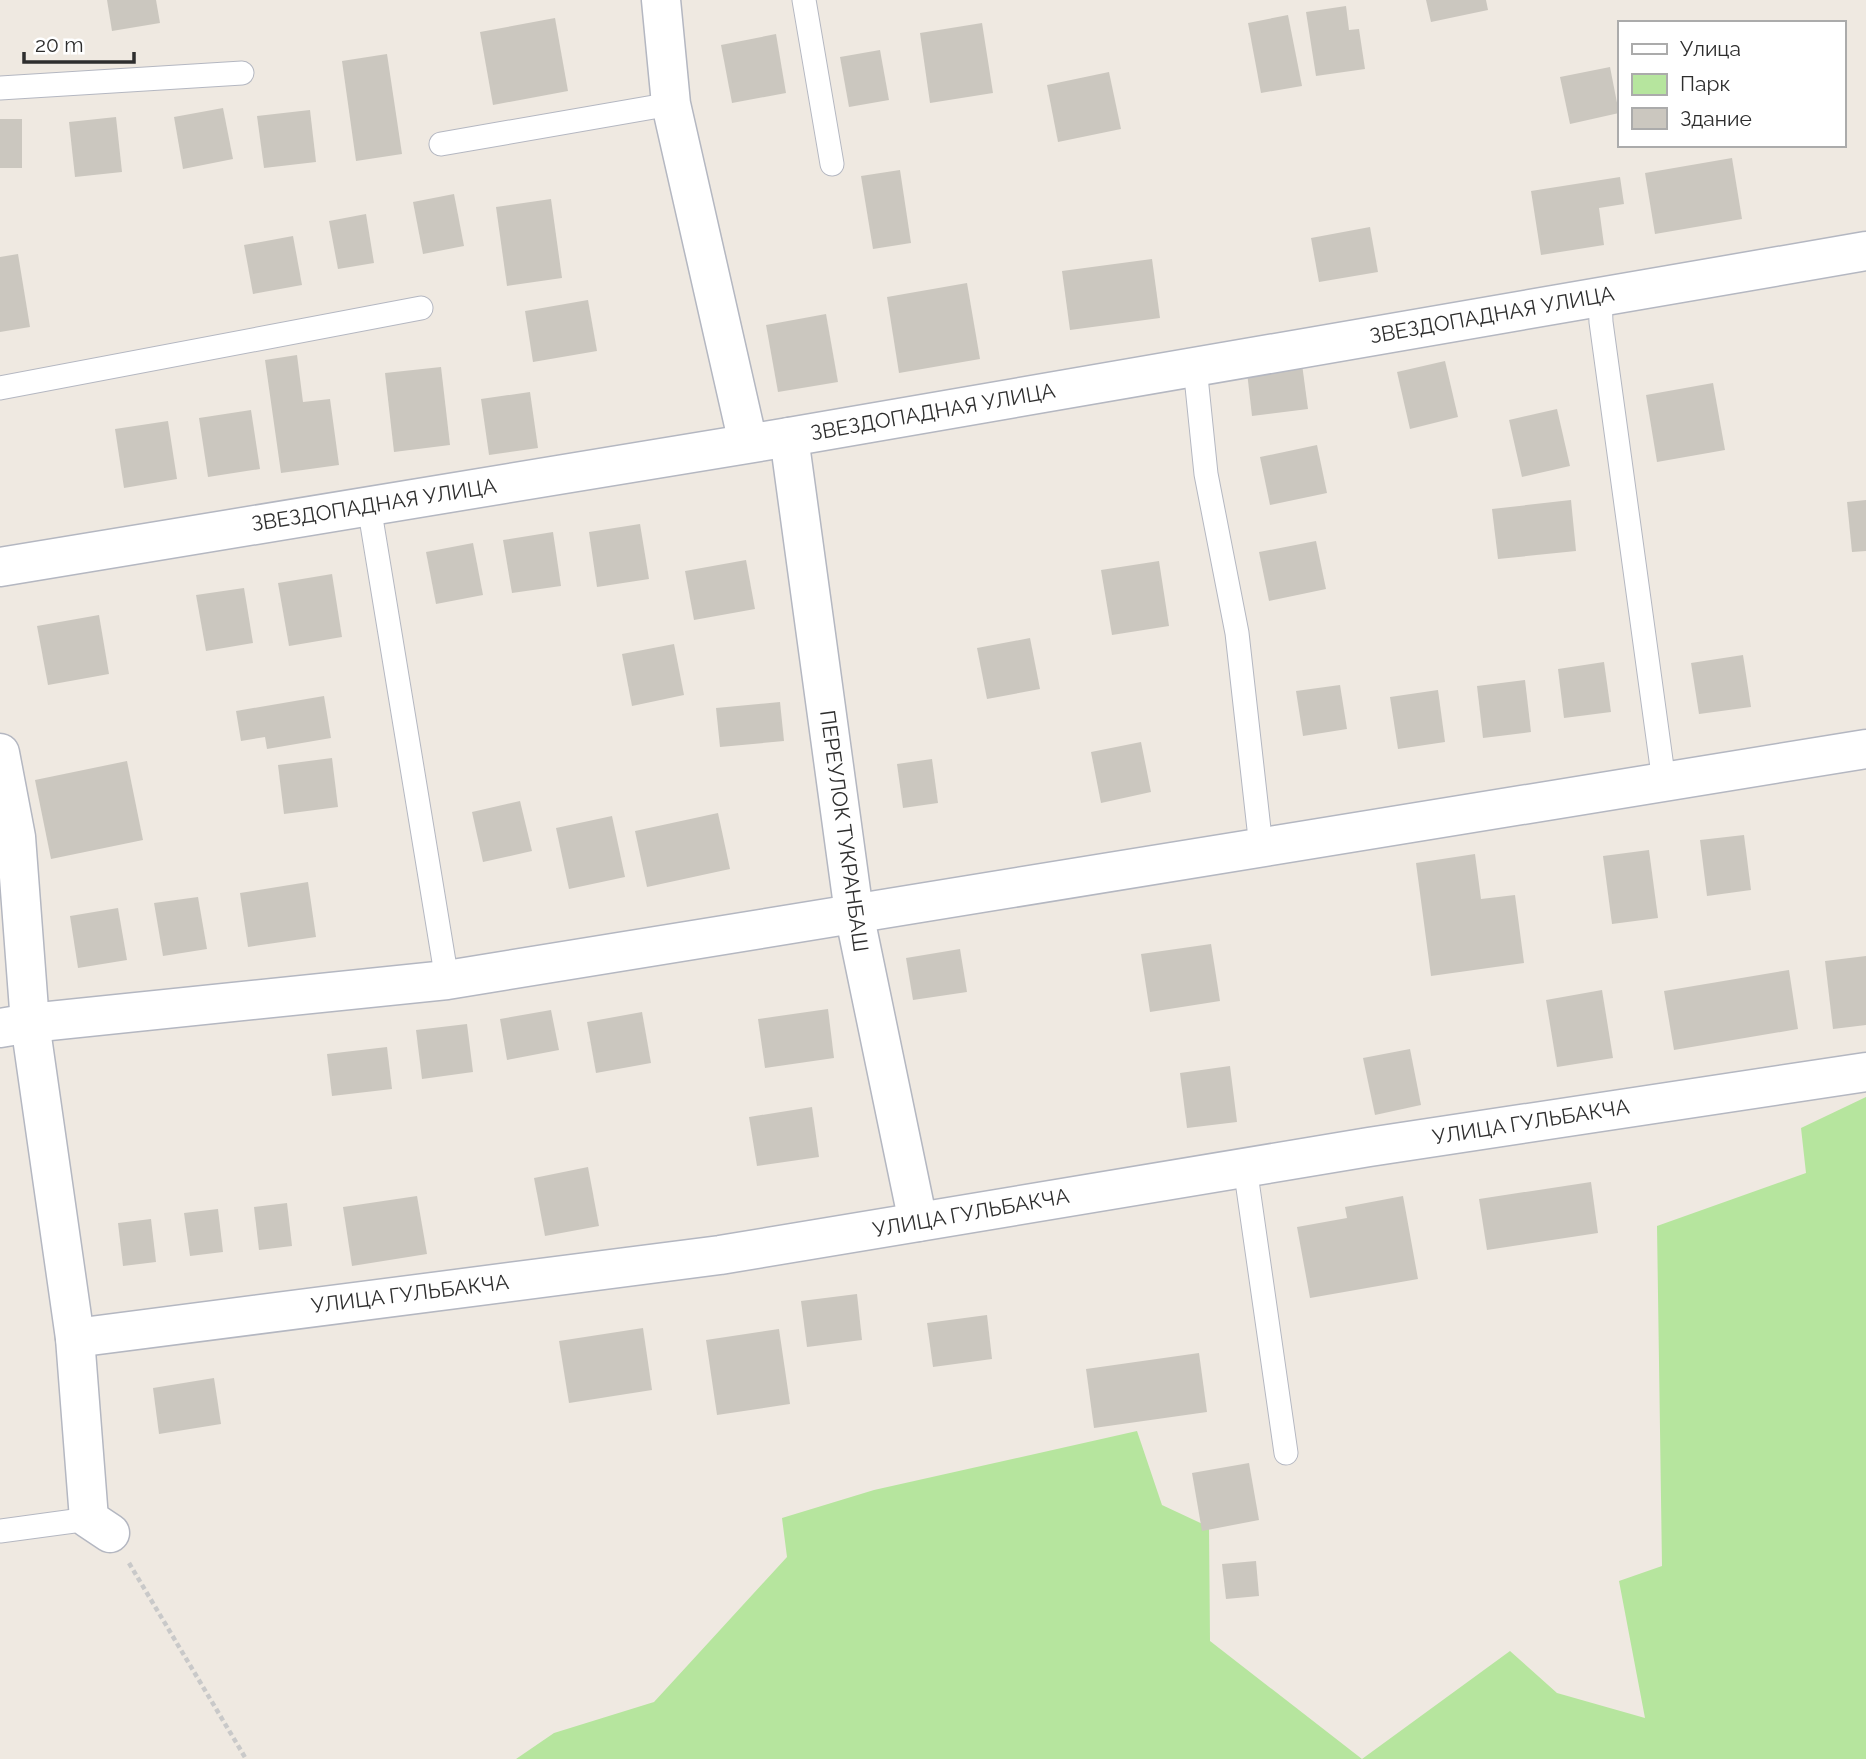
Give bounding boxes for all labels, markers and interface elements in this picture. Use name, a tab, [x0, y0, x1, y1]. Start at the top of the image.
scale bar	[24, 21, 135, 65]
legend	[1618, 21, 1845, 147]
text: 20 m	[35, 32, 83, 57]
text: Улица	[1680, 36, 1741, 61]
text: Парк	[1680, 71, 1730, 96]
text: Здание	[1680, 106, 1752, 131]
street label: ЗВЕЗДОПАДНАЯ УЛИЦА	[1368, 281, 1616, 348]
street label: ЗВЕЗДОПАДНАЯ УЛИЦА	[809, 378, 1057, 445]
street label: ЗВЕЗДОПАДНАЯ УЛИЦА	[250, 473, 498, 536]
street label: ПЕРЕУЛОК ТУКРАНБАШ	[815, 709, 874, 953]
street label: УЛИЦА ГУЛЬБАКЧА	[1431, 1094, 1631, 1149]
street label: УЛИЦА ГУЛЬБАКЧА	[871, 1183, 1071, 1242]
street label: УЛИЦА ГУЛЬБАКЧА	[310, 1269, 510, 1318]

